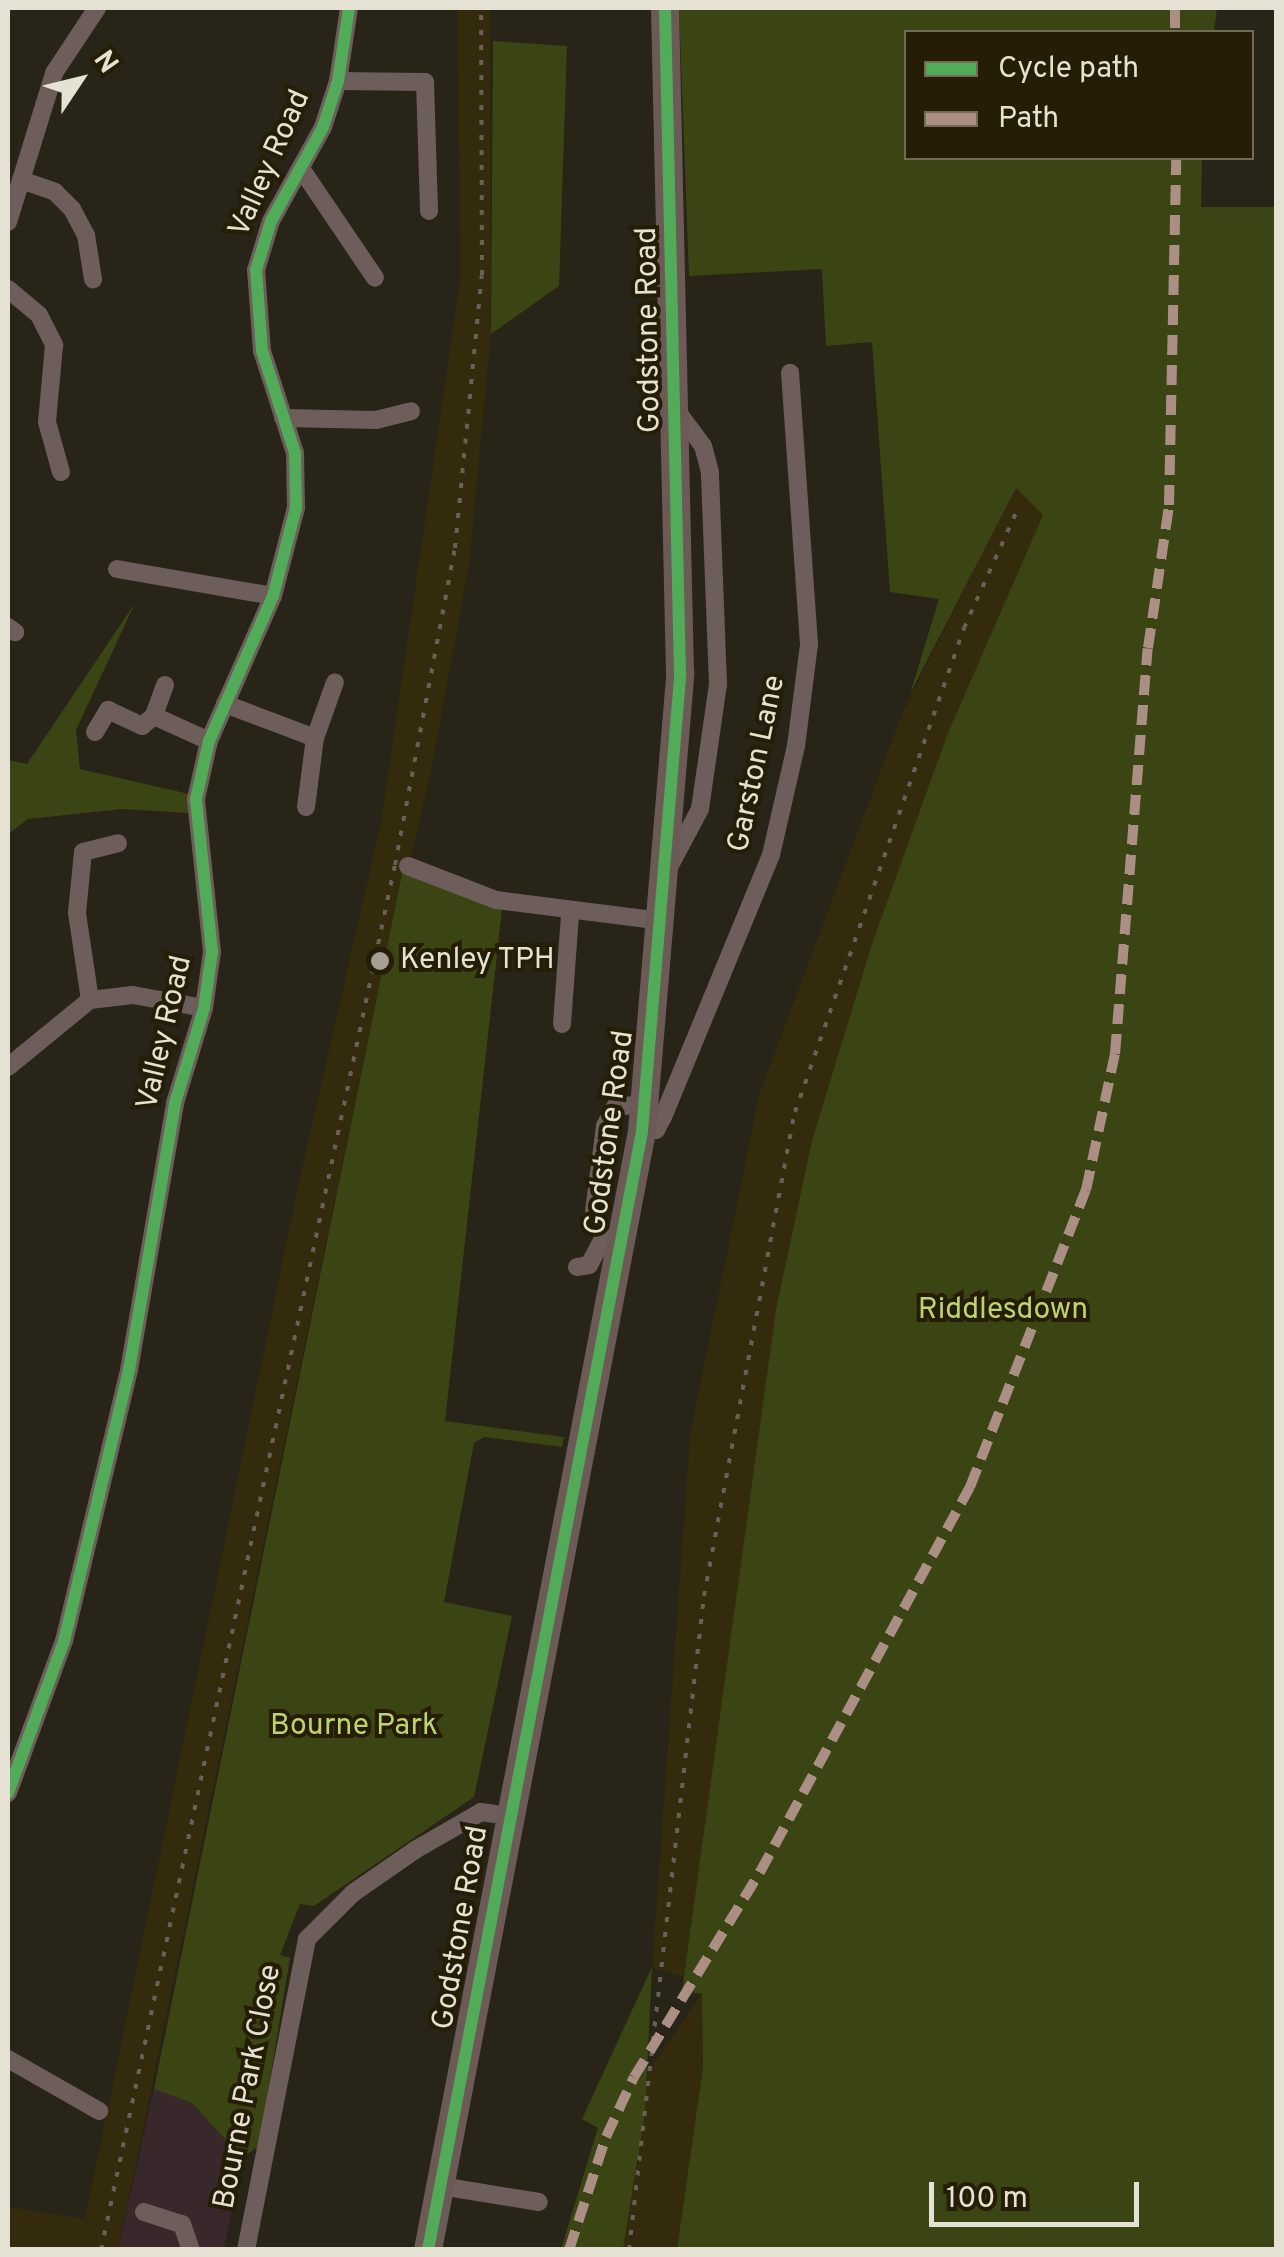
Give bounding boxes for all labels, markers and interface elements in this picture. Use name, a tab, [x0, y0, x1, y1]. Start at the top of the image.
north arrow	[30, 30, 130, 130]
legend	[904, 30, 1254, 160]
text: N	[84, 44, 125, 81]
text: Cycle path	[998, 51, 1139, 88]
street label: Valley Road	[223, 85, 319, 243]
text: Path	[998, 101, 1059, 138]
street label: Godstone Road	[630, 227, 670, 433]
street label: Garston Lane	[722, 672, 794, 856]
place label: Kenley TPH	[400, 943, 556, 979]
marker: Kenley TPH	[369, 950, 391, 972]
street label: Valley Road	[131, 953, 201, 1113]
street label: Godstone Road	[579, 1028, 643, 1238]
park label: Riddlesdown	[918, 1293, 1088, 1329]
park label: Bourne Park	[270, 1709, 438, 1745]
street label: Godstone Road	[426, 1823, 498, 2033]
street label: Bourne Park Close	[208, 1962, 290, 2212]
scale bar	[934, 2162, 1144, 2224]
text: 100 m	[946, 2181, 1028, 2218]

